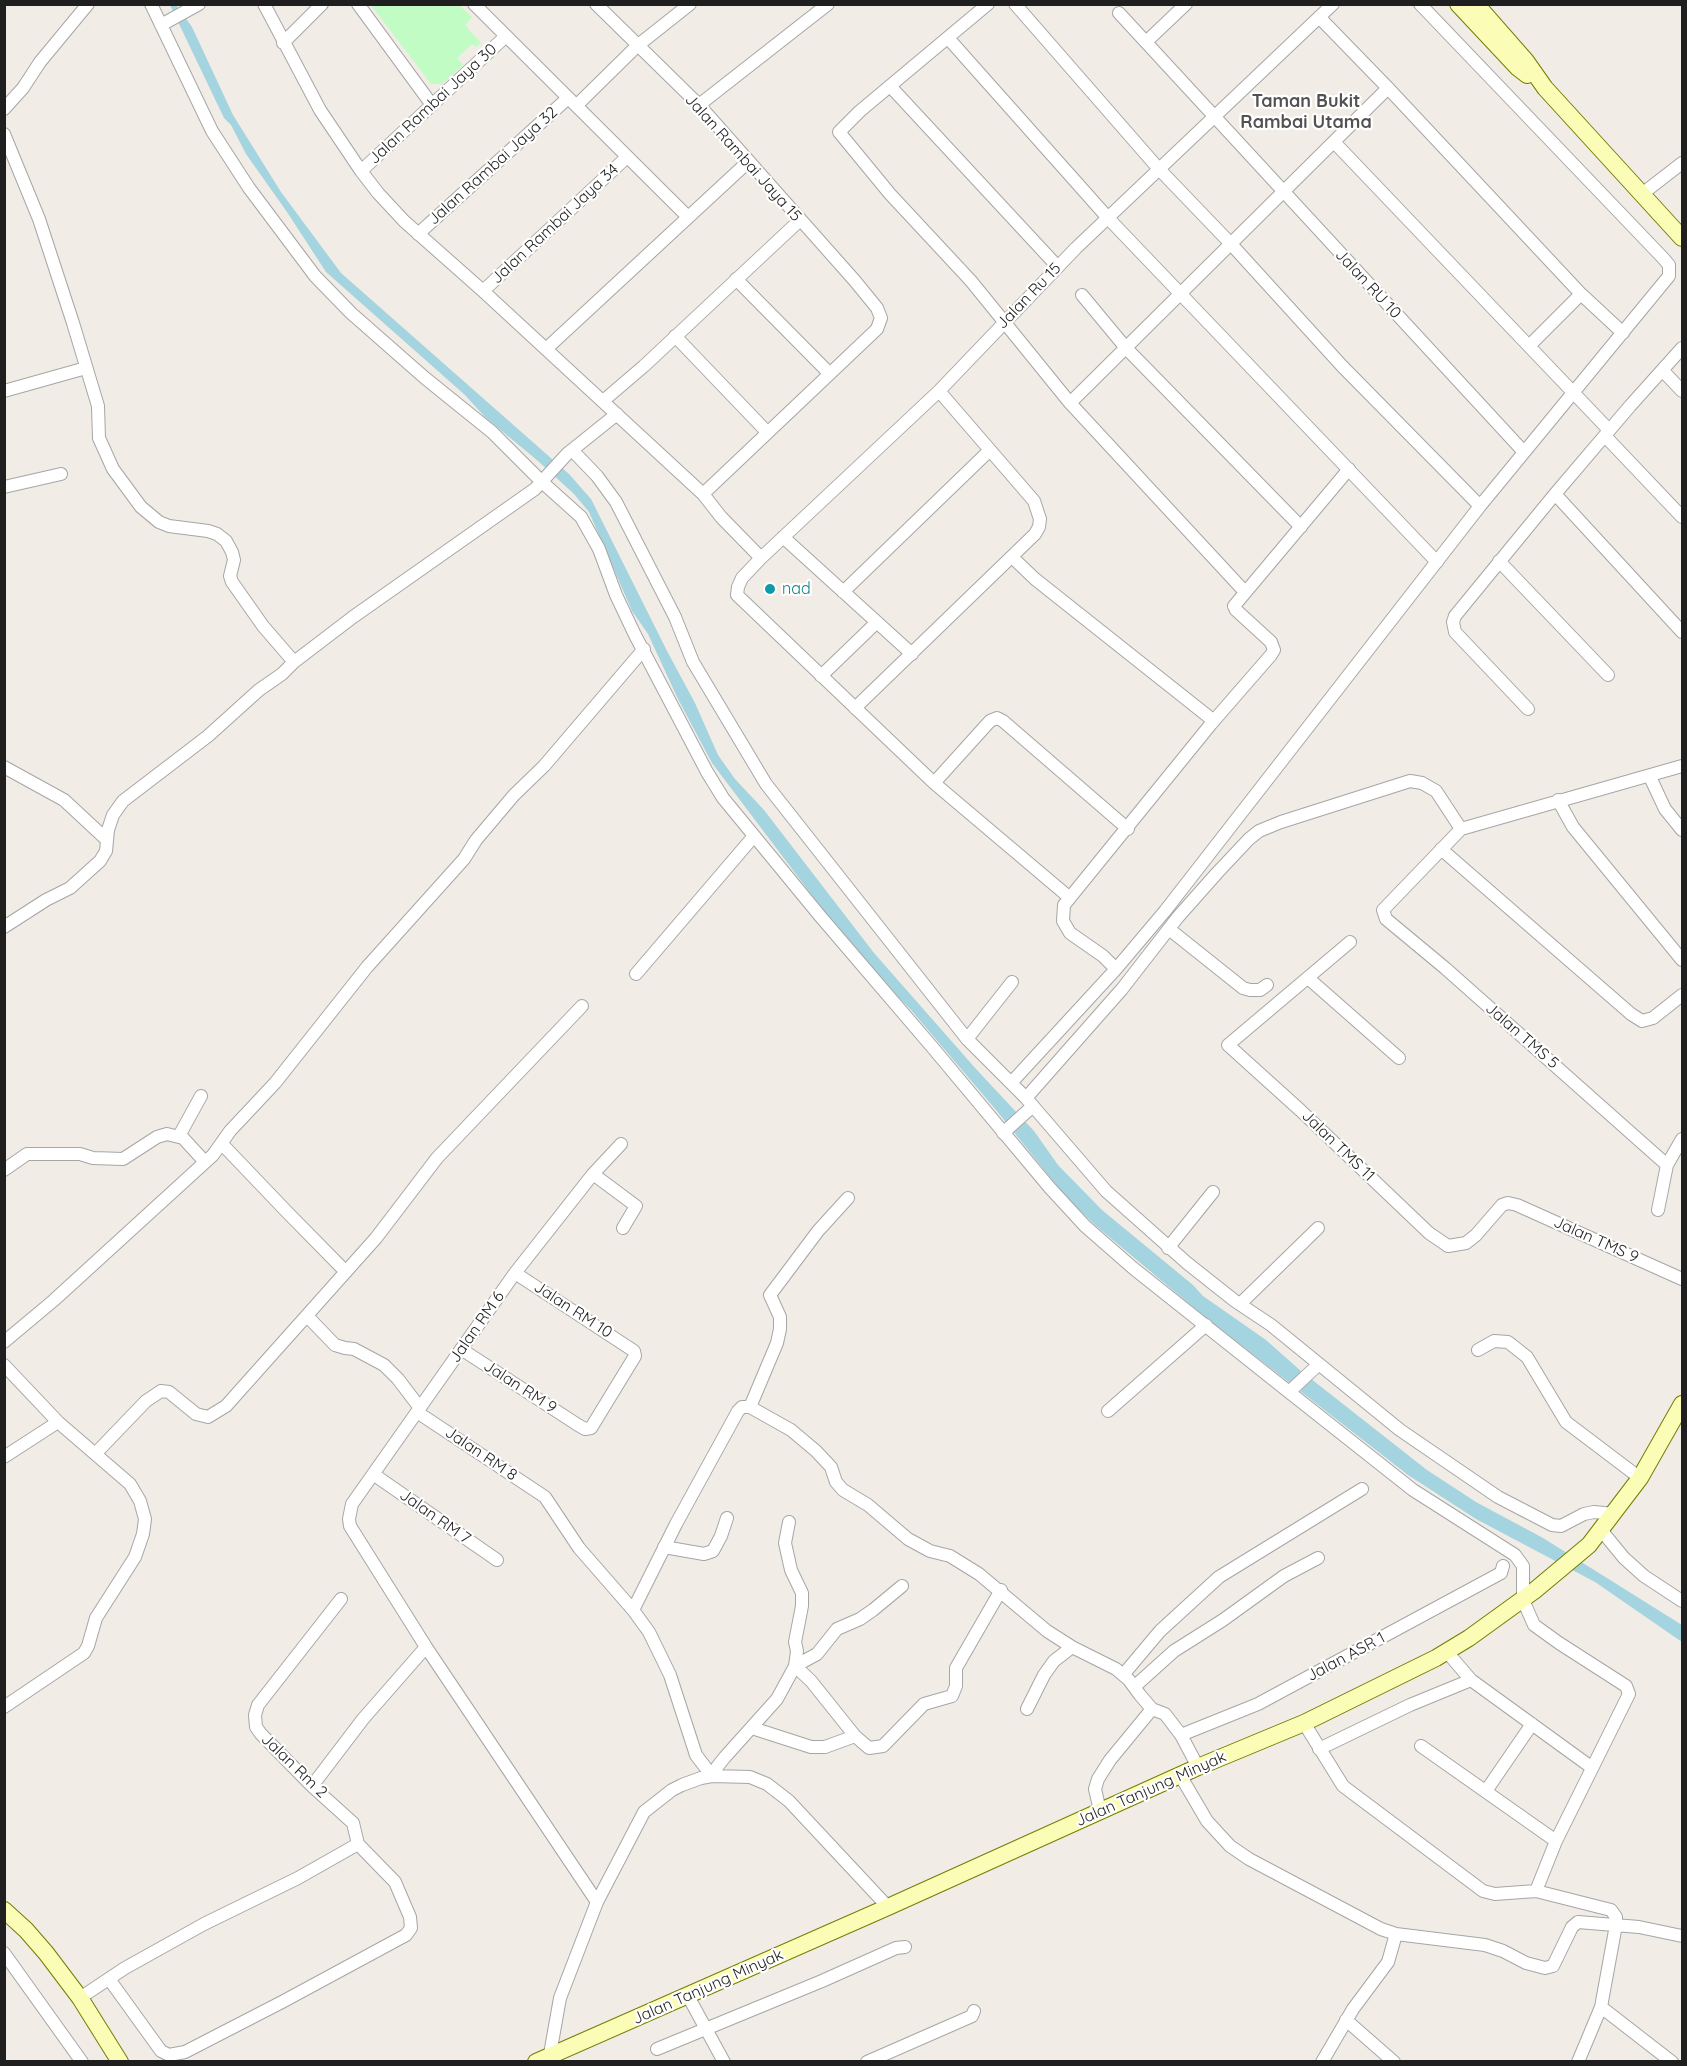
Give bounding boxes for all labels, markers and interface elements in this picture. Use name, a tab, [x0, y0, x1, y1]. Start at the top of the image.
street label: Jalan Rambai Jaya 30	[365, 40, 501, 168]
street label: Jalan Rambai Jaya 15	[681, 90, 805, 226]
district label: Taman Bukit Rambai Utama	[1240, 91, 1372, 134]
street label: Jalan Rambai Jaya 32	[424, 103, 562, 229]
street label: Jalan Rambai Jaya 34	[487, 160, 623, 288]
street label: Jalan RU 10	[1331, 245, 1405, 323]
street label: Jalan Ru 15	[993, 259, 1065, 333]
place label: nad	[782, 579, 811, 599]
marker: nad	[763, 582, 777, 596]
street label: Jalan TMS 5	[1481, 999, 1563, 1073]
street label: Jalan TMS 11	[1298, 1106, 1378, 1186]
street label: Jalan TMS 9	[1551, 1213, 1641, 1267]
street label: Jalan RM 10	[530, 1278, 616, 1342]
street label: Jalan RM 6	[445, 1288, 509, 1366]
street label: Jalan RM 9	[480, 1356, 560, 1418]
street label: Jalan RM 8	[441, 1423, 521, 1485]
street label: Jalan RM 7	[396, 1486, 474, 1548]
street label: Jalan ASR 1	[1303, 1628, 1389, 1686]
street label: Jalan Rm 2	[257, 1730, 331, 1802]
street label: Jalan Tanjung Minyak	[1073, 1747, 1229, 1831]
street label: Jalan Tanjung Minyak	[630, 1945, 786, 2029]

